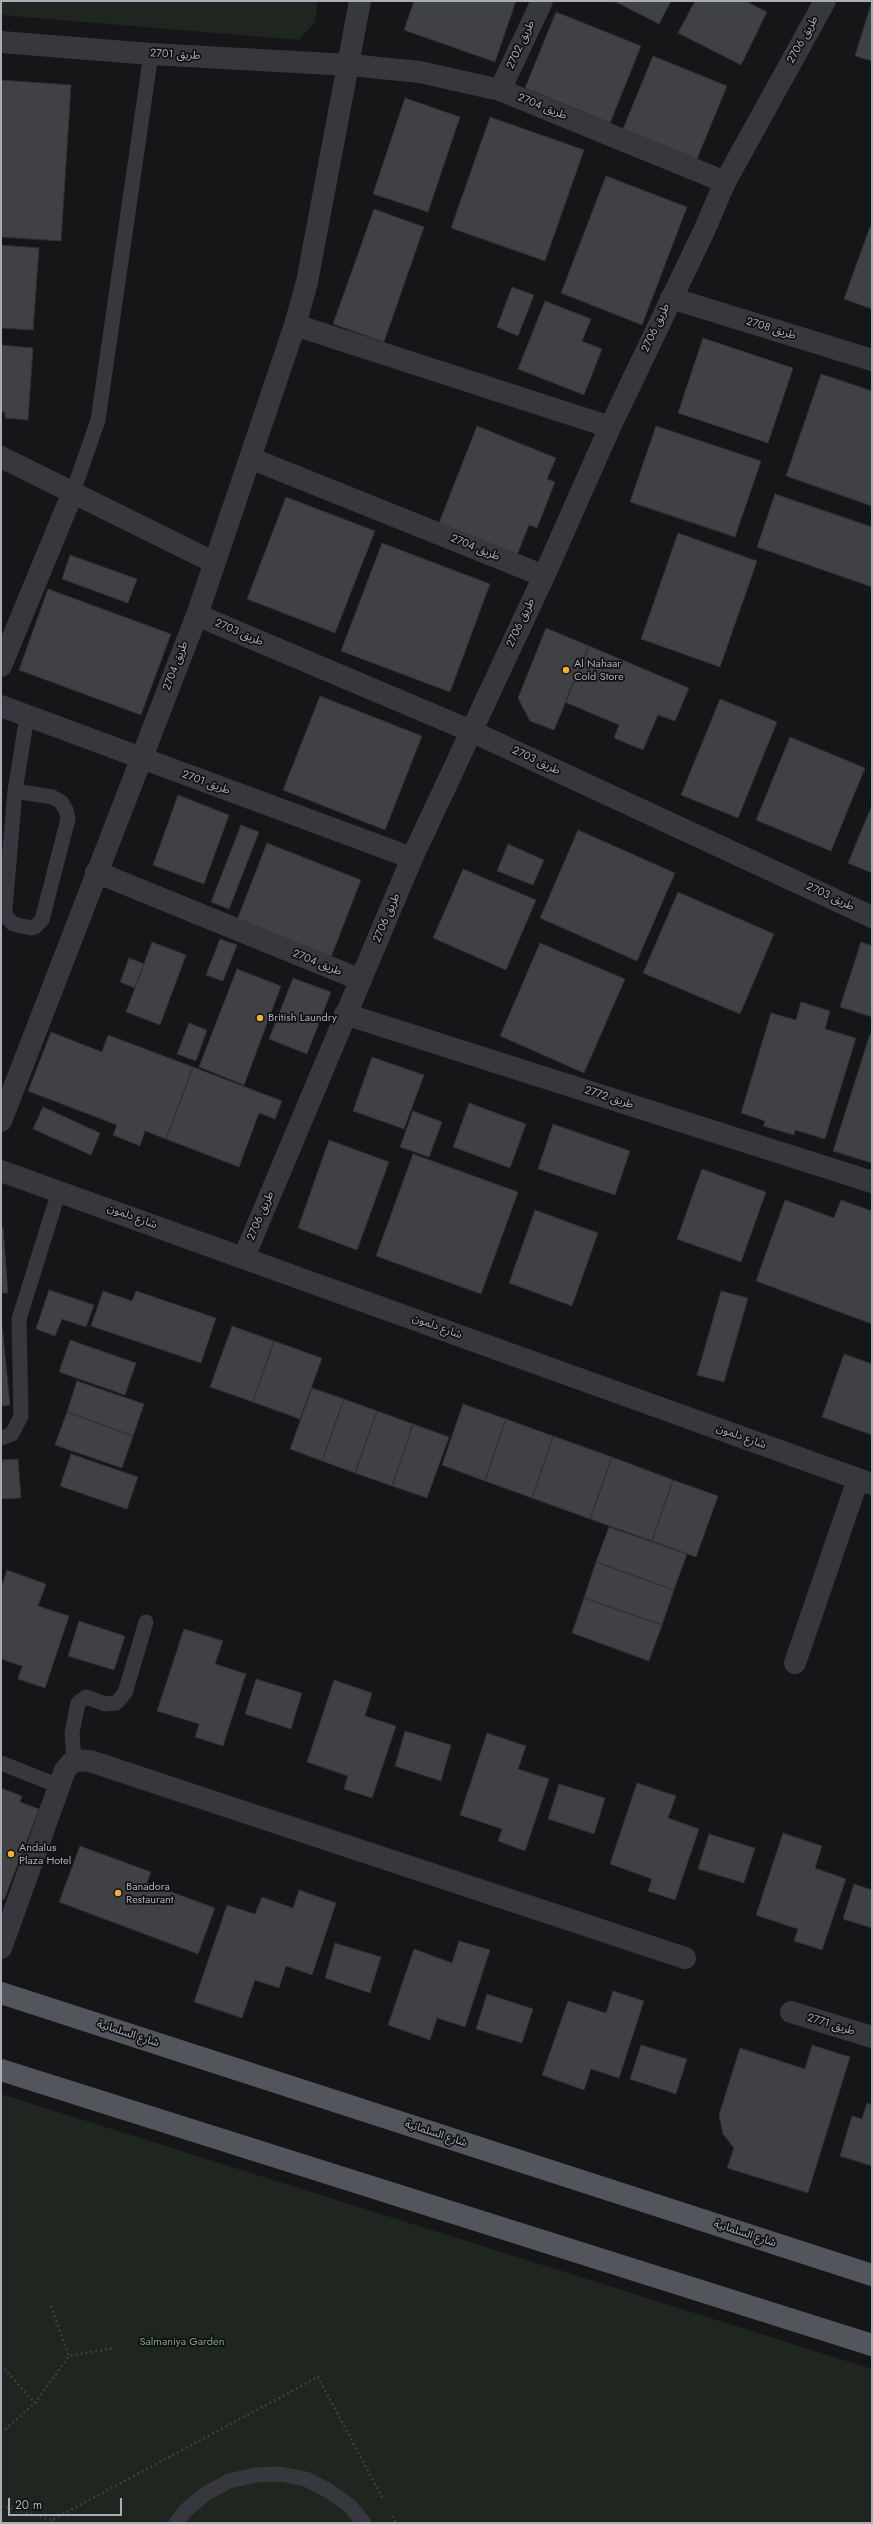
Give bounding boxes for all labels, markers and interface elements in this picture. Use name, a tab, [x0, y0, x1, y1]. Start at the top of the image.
street label: طريق 2706	[785, 14, 821, 66]
street label: طريق 2702	[504, 19, 538, 71]
street label: طريق 2701	[149, 47, 201, 63]
street label: طريق 2704	[515, 91, 569, 123]
street label: طريق 2706	[639, 302, 673, 354]
street label: طريق 2708	[744, 315, 798, 343]
street label: طريق 2704	[448, 532, 502, 564]
street label: طريق 2706	[504, 597, 538, 649]
street label: طريق 2703	[213, 617, 265, 649]
street label: طريق 2704	[161, 639, 191, 693]
place label: Al Nahaar Cold Store	[574, 657, 624, 683]
marker: Al Nahaar Cold Store	[561, 665, 571, 675]
street label: طريق 2703	[510, 744, 562, 778]
street label: طريق 2701	[180, 768, 232, 798]
street label: طريق 2703	[804, 880, 856, 914]
street label: طريق 2706	[371, 892, 403, 944]
street label: طريق 2704	[290, 947, 344, 979]
place label: British Laundry	[268, 1011, 337, 1025]
marker: British Laundry	[255, 1013, 265, 1023]
street label: طريق 2772	[583, 1084, 635, 1112]
street label: طريق 2706	[245, 1190, 277, 1242]
street label: شارع دلمون	[105, 1202, 159, 1232]
street label: شارع دلمون	[410, 1312, 464, 1342]
street label: شارع دلمون	[714, 1422, 768, 1452]
place label: Andalus Plaza Hotel	[19, 1841, 71, 1867]
marker: Andalus Plaza Hotel	[6, 1849, 16, 1859]
place label: Banadora Restaurant	[126, 1880, 173, 1906]
marker: Banadora Restaurant	[113, 1888, 123, 1898]
street label: طريق 2771	[805, 2011, 857, 2039]
street label: شارع السلمانية	[95, 2018, 161, 2050]
street label: شارع السلمانية	[403, 2118, 469, 2150]
street label: شارع السلمانية	[712, 2218, 778, 2250]
park label: Salmaniya Garden	[139, 2335, 225, 2349]
scale bar	[10, 2490, 124, 2516]
text: 20 m	[15, 2496, 42, 2514]

